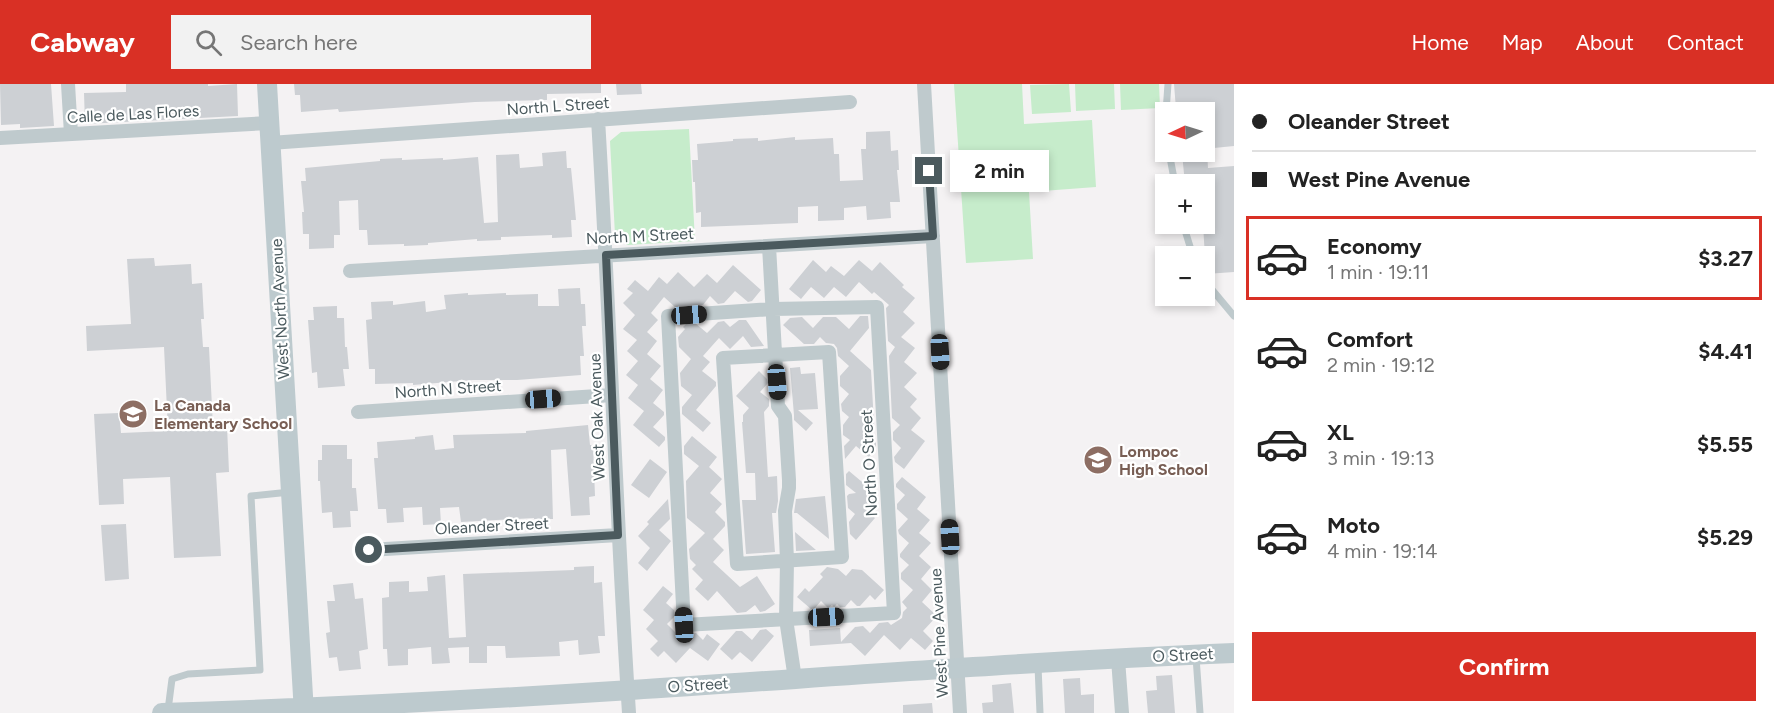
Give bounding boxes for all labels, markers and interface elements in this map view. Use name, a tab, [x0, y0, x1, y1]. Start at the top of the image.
search box	[171, 15, 591, 69]
text: Cabway	[30, 25, 135, 59]
icon: search	[192, 26, 225, 59]
text: Search here	[240, 29, 357, 56]
text: Home	[1412, 30, 1469, 55]
text: Map	[1502, 30, 1543, 55]
text: About	[1576, 30, 1634, 55]
text: Contact	[1667, 30, 1744, 55]
street label: North L Street	[506, 93, 610, 119]
street label: Calle de Las Flores	[66, 101, 200, 127]
north arrow	[1155, 102, 1215, 162]
map controls	[1155, 102, 1215, 306]
text: Oleander Street	[1288, 108, 1450, 135]
callout: 2 min	[950, 150, 1049, 192]
route end	[915, 157, 942, 184]
text: 2 min	[974, 159, 1025, 183]
text: West Pine Avenue	[1288, 166, 1470, 193]
button: +	[1155, 174, 1215, 234]
street label: North M Street	[585, 224, 695, 248]
icon: car	[1255, 231, 1309, 285]
text: Economy	[1327, 233, 1422, 260]
street label: West North Avenue	[267, 238, 293, 380]
text: $3.27	[1698, 245, 1753, 272]
button: −	[1155, 246, 1215, 306]
text: 1 min · 19:11	[1327, 260, 1429, 284]
car	[670, 305, 708, 325]
icon: car	[1255, 324, 1309, 378]
text: Comfort	[1327, 326, 1413, 353]
car	[930, 334, 950, 370]
text: $4.41	[1698, 338, 1753, 365]
street label: West Oak Avenue	[585, 353, 609, 481]
text: 2 min · 19:12	[1327, 353, 1435, 377]
car	[767, 363, 787, 401]
street label: North N Street	[394, 376, 502, 402]
car	[524, 389, 562, 409]
place label: La Canada Elementary School	[154, 396, 292, 433]
school or university icon: La Canada Elementary School	[117, 398, 149, 430]
street label: North O Street	[857, 409, 881, 517]
icon: car	[1255, 417, 1309, 471]
text: XL	[1327, 419, 1354, 446]
text: $5.55	[1697, 431, 1753, 458]
place label: Lompoc High School	[1119, 442, 1208, 479]
school or university icon: Lompoc High School	[1082, 444, 1114, 476]
text: 3 min · 19:13	[1327, 446, 1434, 470]
icon: car	[1255, 510, 1309, 564]
text: Moto	[1327, 512, 1380, 539]
street label: Oleander Street	[435, 514, 549, 538]
car	[940, 519, 960, 555]
text: $5.29	[1697, 524, 1753, 551]
route start	[355, 536, 382, 563]
text: 4 min · 19:14	[1327, 539, 1437, 563]
street label: West Pine Avenue	[926, 568, 952, 698]
car	[674, 607, 694, 643]
car	[808, 607, 844, 627]
button: Confirm	[1252, 632, 1756, 701]
street label: O Street	[1152, 644, 1214, 666]
street label: O Street	[667, 673, 729, 697]

